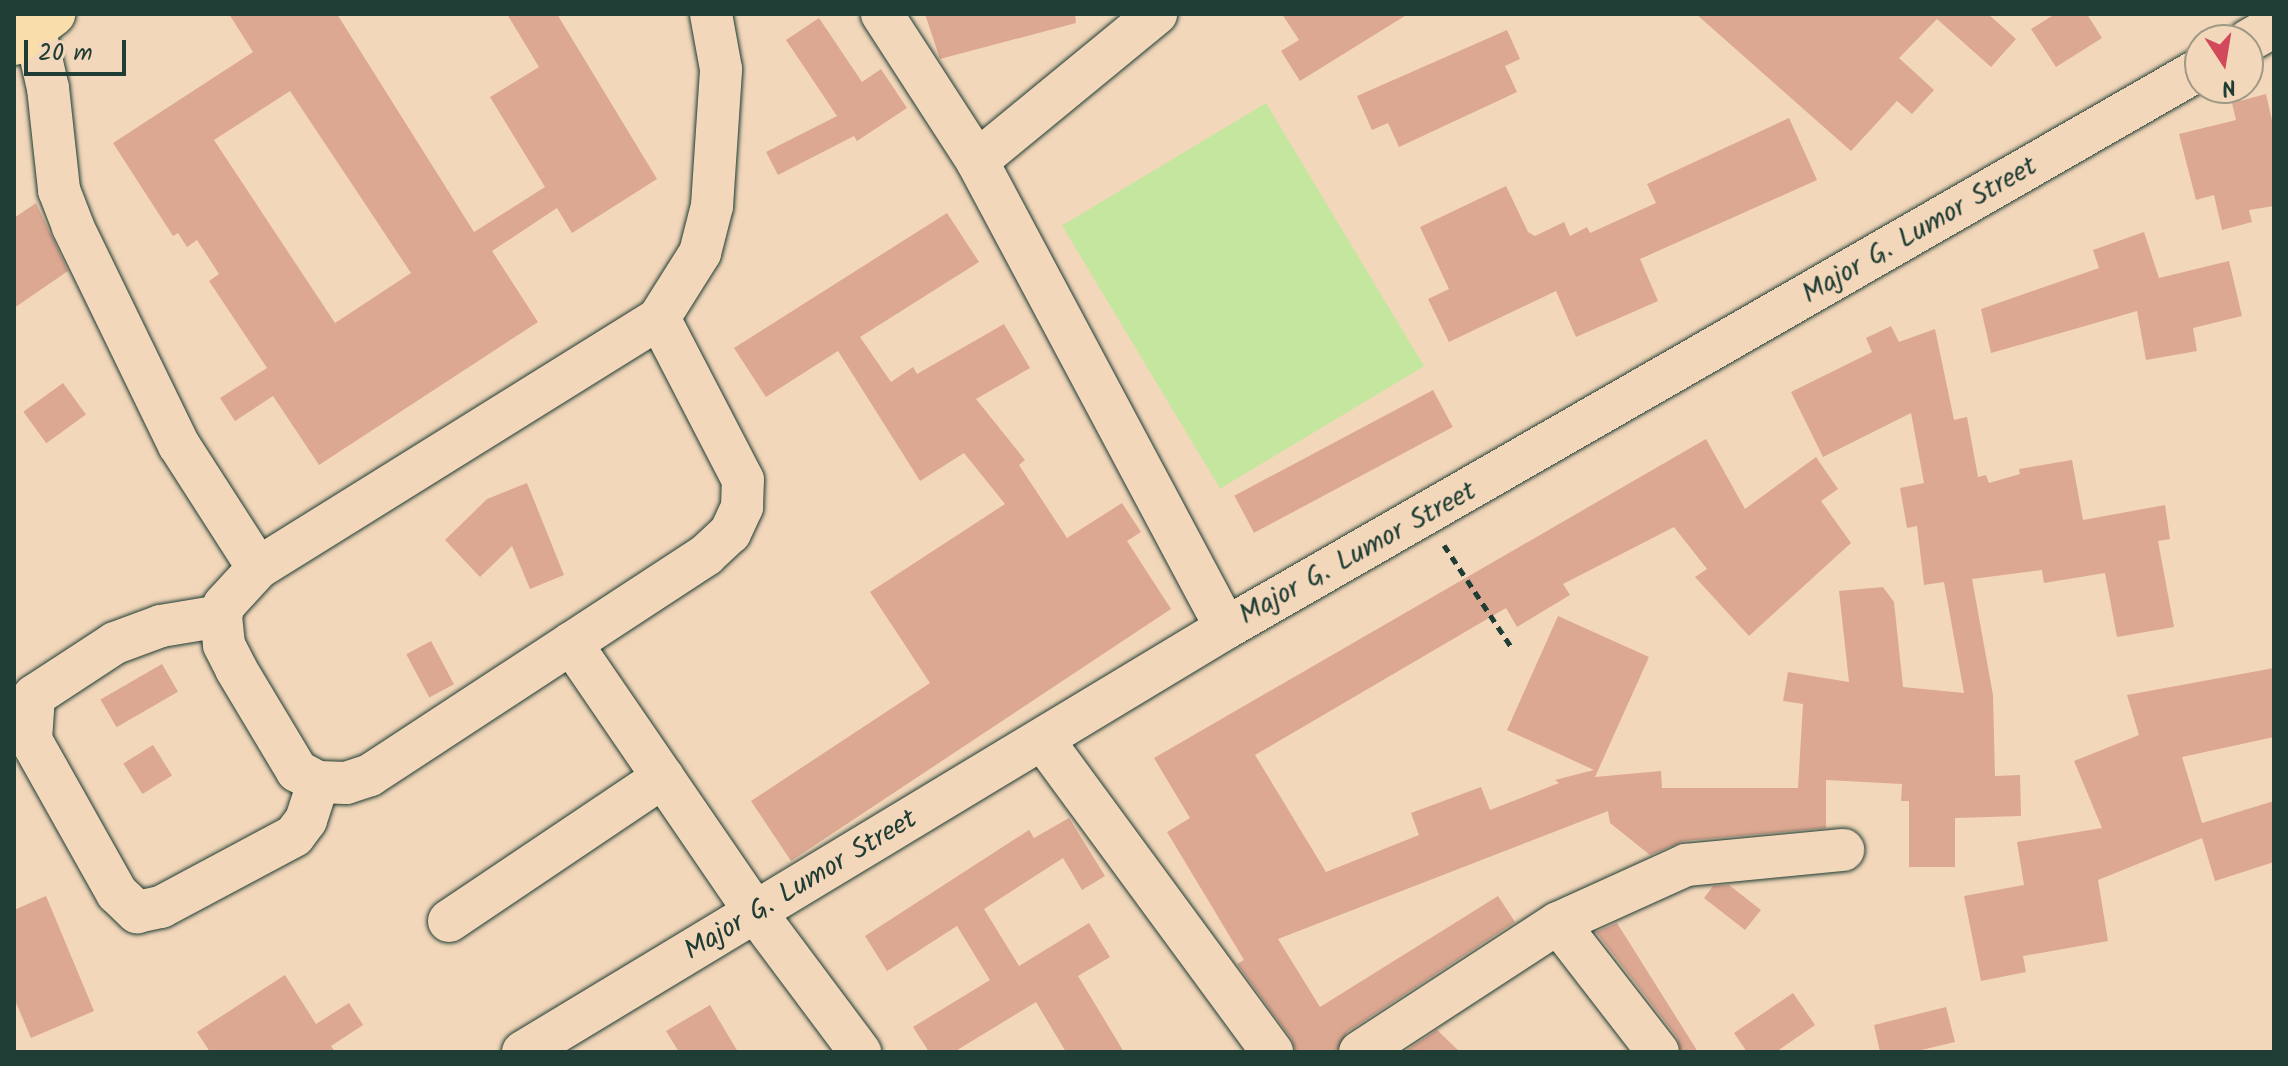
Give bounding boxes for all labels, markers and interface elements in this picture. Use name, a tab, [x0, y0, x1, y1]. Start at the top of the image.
scale bar	[28, 24, 130, 74]
north arrow	[2184, 24, 2264, 104]
text: 20 m	[38, 34, 93, 73]
text: N	[2218, 67, 2239, 105]
street label: Major G. Lumor Street	[1797, 150, 2043, 312]
street label: Major G. Lumor Street	[1234, 475, 1482, 633]
street label: Major G. Lumor Street	[678, 803, 924, 969]

